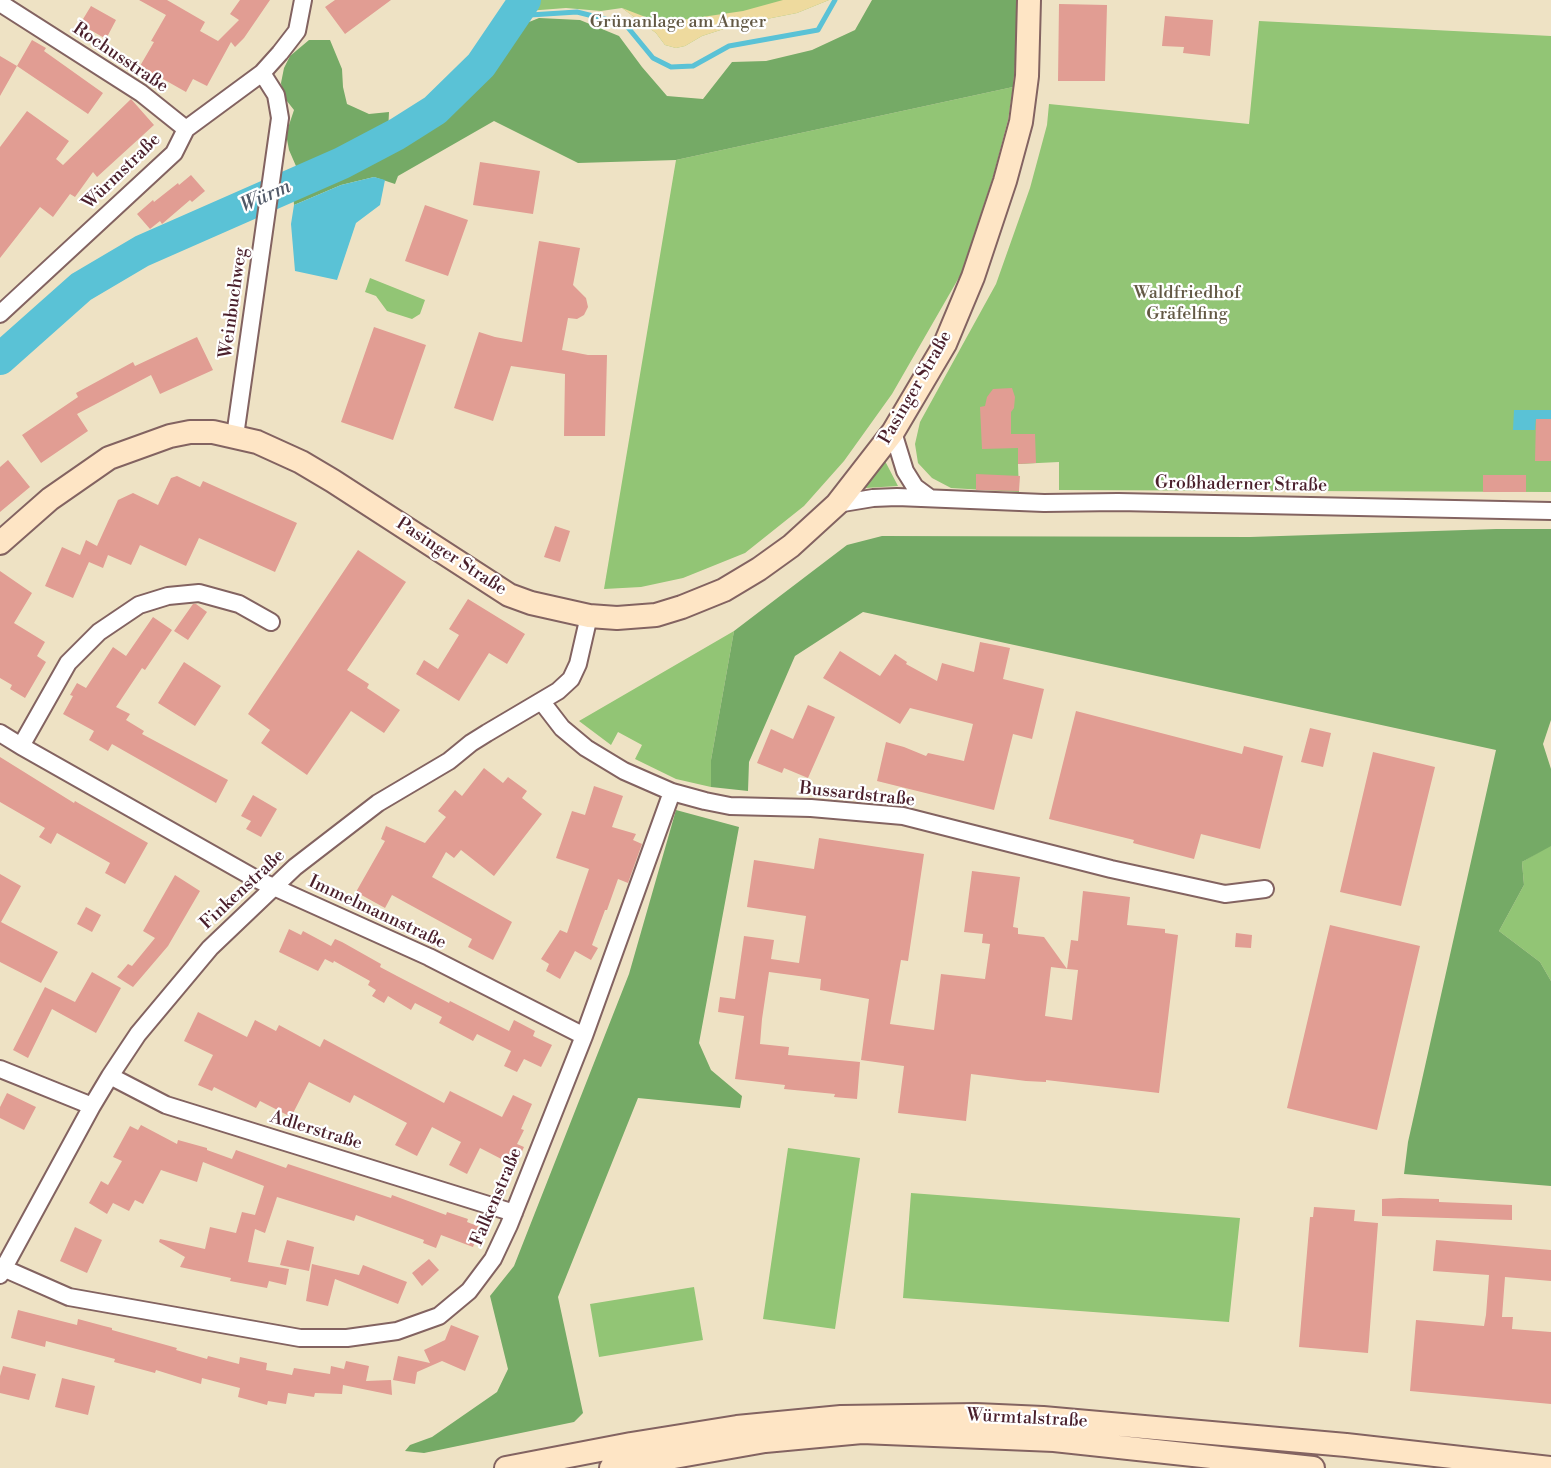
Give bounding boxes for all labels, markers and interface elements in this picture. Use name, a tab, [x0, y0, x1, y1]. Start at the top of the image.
park label: Grünanlage am Anger	[590, 12, 766, 34]
street label: Rochusstraße	[68, 18, 172, 98]
street label: Würmstraße	[78, 129, 166, 215]
water label: Würm	[237, 175, 295, 219]
street label: Weinbuchweg	[216, 246, 252, 360]
park label: Waldfriedhof Gräfelfing	[1134, 283, 1240, 326]
street label: Pasinger Straße	[875, 327, 957, 449]
street label: Großhaderner Straße	[1155, 473, 1327, 497]
street label: Pasinger Straße	[392, 513, 510, 601]
street label: Bussardstraße	[798, 778, 916, 812]
street label: Finkenstraße	[196, 845, 290, 935]
street label: Immelmannstraße	[305, 872, 449, 954]
street label: Adlerstraße	[267, 1107, 365, 1155]
street label: Falkenstraße	[467, 1145, 527, 1249]
street label: Würmtalstraße	[966, 1405, 1088, 1433]

